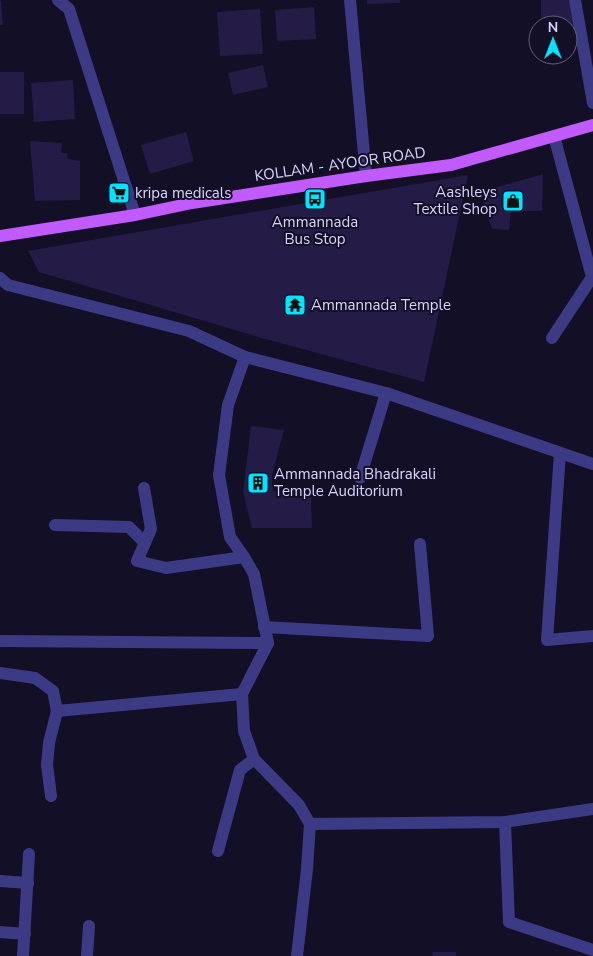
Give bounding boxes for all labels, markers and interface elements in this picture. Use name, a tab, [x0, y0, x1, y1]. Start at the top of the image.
north arrow	[528, 15, 578, 65]
text: N	[548, 18, 558, 37]
street label: KOLLAM - AYOOR ROAD	[253, 142, 427, 186]
supermarket icon: kripa medicals	[107, 181, 131, 205]
place label: Aashleys Textile Shop	[414, 182, 497, 219]
place label: kripa medicals	[135, 183, 231, 203]
bus stop icon: Ammannada Bus Stop	[303, 187, 327, 211]
shop icon: Aashleys Textile Shop	[501, 189, 525, 213]
place label: Ammannada Bus Stop	[272, 212, 358, 249]
temple icon: Ammannada Temple	[283, 293, 307, 317]
place label: Ammannada Temple	[311, 295, 451, 315]
place label: Ammannada Bhadrakali Temple Auditorium	[274, 464, 436, 501]
building icon: Ammannada Bhadrakali Temple Auditorium	[246, 471, 270, 495]

